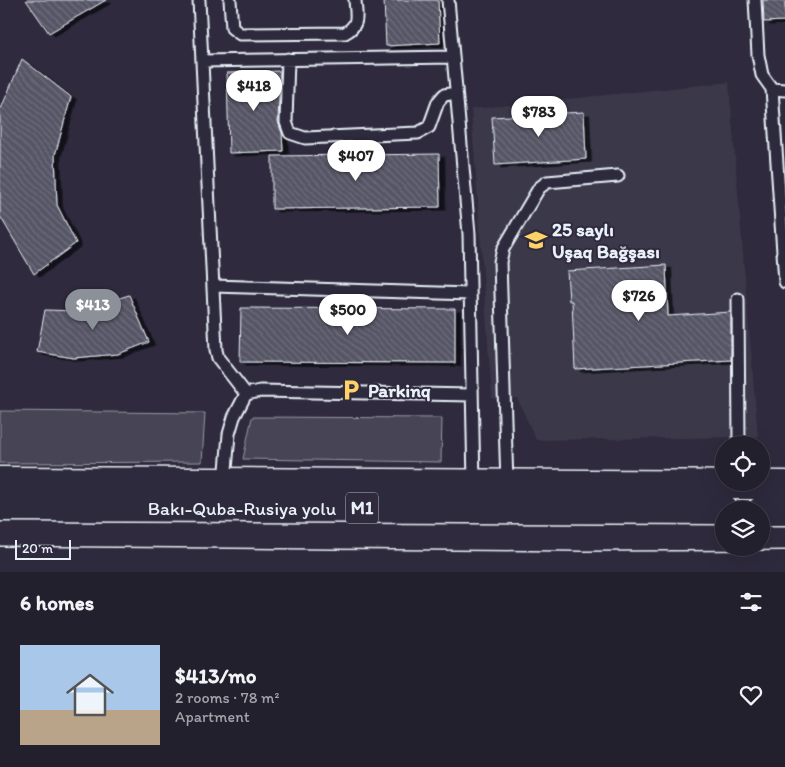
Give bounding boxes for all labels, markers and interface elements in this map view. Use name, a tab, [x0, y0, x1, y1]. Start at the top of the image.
pin: $418	[224, 70, 284, 112]
text: $418	[237, 76, 271, 95]
pin: $783	[509, 96, 569, 138]
text: $783	[522, 102, 556, 121]
pin: $407	[326, 140, 386, 182]
text: $407	[338, 146, 374, 165]
place label: 25 saylı Uşaq Bağşası	[552, 218, 660, 263]
school or university icon: 25 saylı Uşaq Bağşası	[523, 227, 549, 253]
pin: $726	[609, 280, 669, 322]
text: $726	[623, 286, 655, 305]
pin: $413	[63, 288, 123, 331]
pin: $500	[318, 294, 378, 336]
text: $413	[76, 295, 110, 314]
text: $500	[330, 300, 366, 319]
parking icon: Parkinq	[338, 377, 364, 403]
place label: Parkinq	[368, 379, 431, 402]
map controls	[715, 436, 770, 556]
button: locate	[715, 436, 770, 491]
road number: M1	[346, 492, 378, 524]
street label: Bakı-Quba-Rusiya yolu	[148, 497, 337, 520]
button: layers	[715, 501, 770, 556]
scale bar	[15, 537, 71, 560]
text: 20 m	[22, 540, 53, 557]
icon: filters	[737, 588, 765, 616]
text: 6 homes	[20, 590, 94, 615]
text: $413/mo	[175, 663, 257, 688]
icon: home	[60, 665, 120, 725]
icon: heart	[737, 681, 765, 709]
text: 2 rooms · 78 m²	[175, 688, 280, 707]
text: Apartment	[175, 707, 250, 726]

